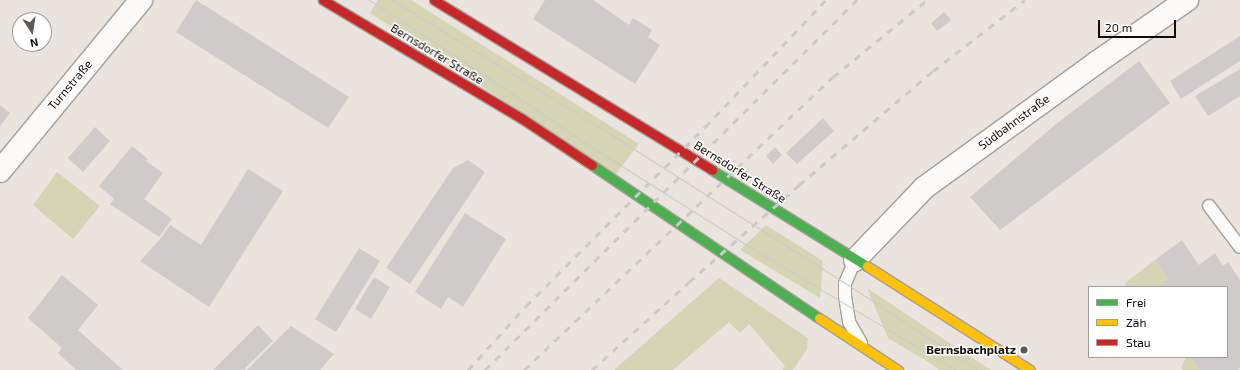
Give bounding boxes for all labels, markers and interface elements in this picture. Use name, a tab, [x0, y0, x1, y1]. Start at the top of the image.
north arrow	[12, 12, 52, 52]
scale bar	[1100, 12, 1178, 38]
text: 20 m	[1105, 20, 1132, 34]
street label: Bernsdorfer Straße	[388, 21, 486, 87]
text: N	[29, 36, 40, 50]
street label: Turnstraße	[45, 57, 95, 113]
street label: Südbahnstraße	[976, 91, 1052, 153]
street label: Bernsdorfer Straße	[691, 138, 789, 206]
legend	[1088, 286, 1228, 358]
text: Frei	[1126, 295, 1146, 309]
text: Zäh	[1126, 315, 1146, 329]
text: Stau	[1126, 335, 1151, 349]
place label: Bernsbachplatz	[926, 343, 1016, 357]
marker: Bernsbachplatz	[1019, 345, 1029, 355]

